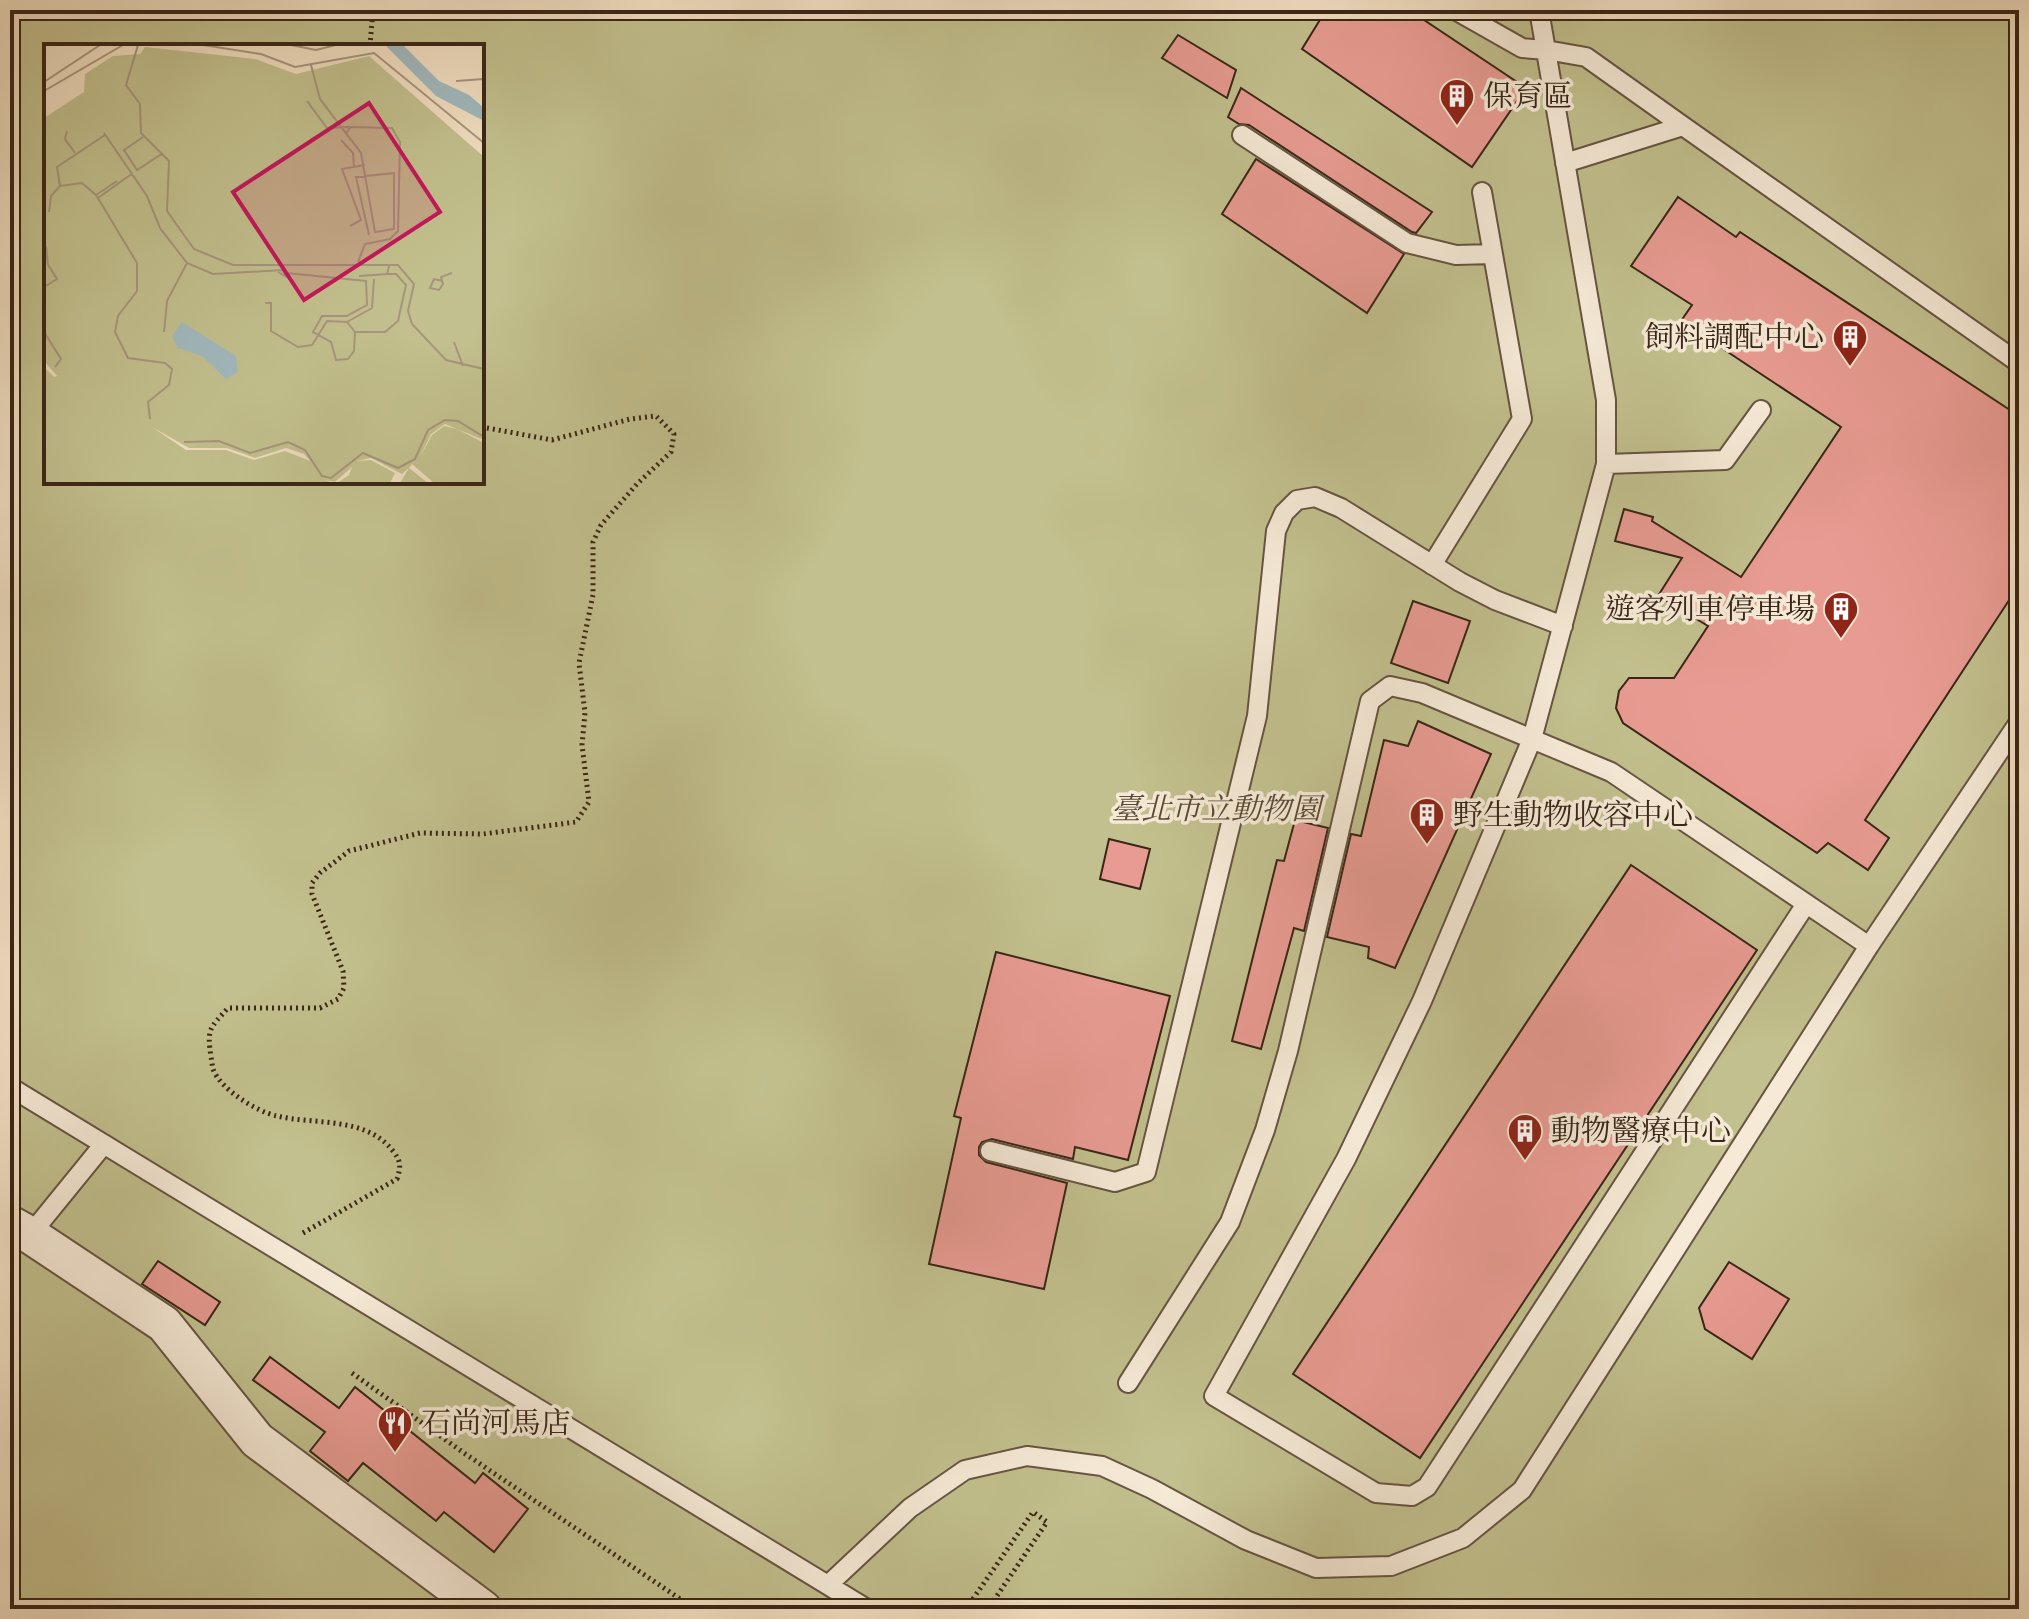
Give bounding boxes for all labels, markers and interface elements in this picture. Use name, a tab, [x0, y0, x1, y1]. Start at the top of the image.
inset map	[44, 44, 484, 484]
place label: 保育區	[1483, 76, 1573, 116]
building icon: 保育區	[1438, 77, 1476, 127]
place label: 飼料調配中心	[1644, 317, 1824, 357]
building icon: 飼料調配中心	[1831, 318, 1869, 368]
place label: 遊客列車停車場	[1605, 589, 1815, 629]
building icon: 遊客列車停車場	[1822, 590, 1860, 640]
park label: 臺北市立動物園	[1111, 789, 1325, 829]
place label: 野生動物收容中心	[1453, 795, 1693, 835]
building icon: 野生動物收容中心	[1408, 796, 1446, 846]
place label: 動物醫療中心	[1551, 1111, 1731, 1151]
building icon: 動物醫療中心	[1506, 1112, 1544, 1162]
place label: 石尚河馬店	[421, 1403, 571, 1443]
restaurant icon: 石尚河馬店	[376, 1404, 414, 1454]

